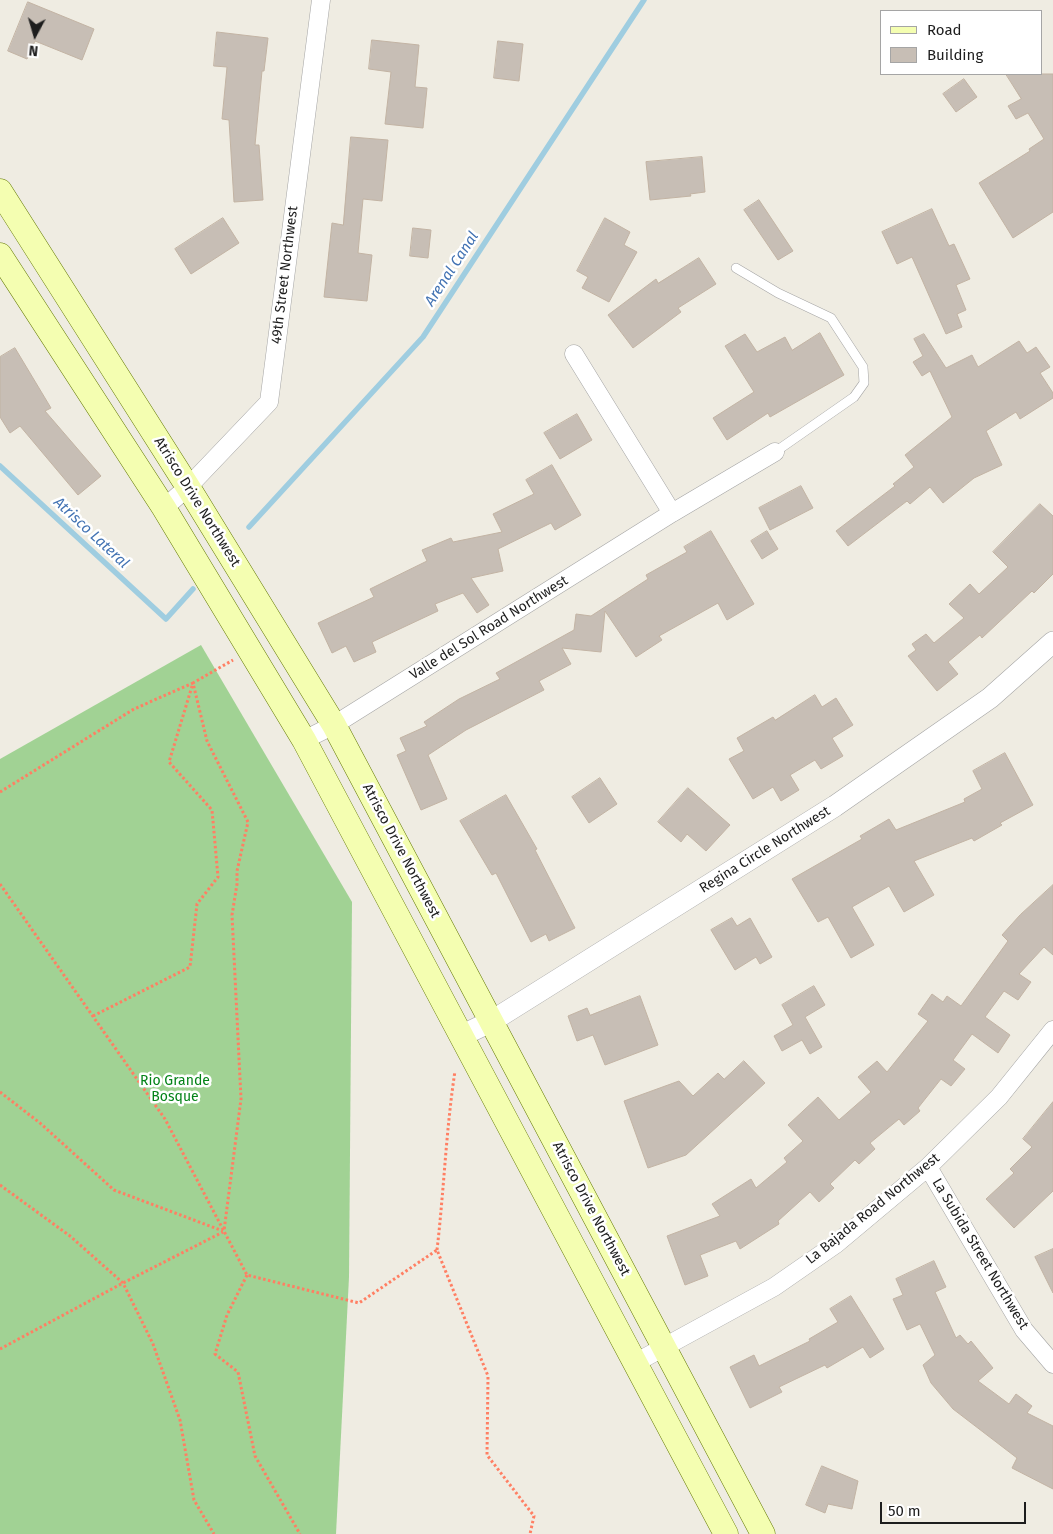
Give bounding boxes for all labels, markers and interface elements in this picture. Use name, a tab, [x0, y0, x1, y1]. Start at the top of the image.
north arrow	[10, 10, 60, 60]
legend	[880, 10, 1043, 75]
text: Road	[927, 21, 962, 39]
text: N	[28, 41, 39, 59]
text: Building	[927, 46, 983, 64]
street label: 49th Street Northwest	[268, 205, 302, 345]
water label: Arenal Canal	[421, 228, 483, 310]
street label: Atrisco Drive Northwest	[150, 434, 244, 570]
water label: Atrisco Lateral	[50, 494, 132, 572]
street label: Valle del Sol Road Northwest	[407, 572, 571, 684]
street label: Atrisco Drive Northwest	[358, 781, 444, 921]
street label: Regina Circle Northwest	[696, 803, 834, 897]
park label: Rio Grande Bosque	[140, 1073, 210, 1106]
street label: Atrisco Drive Northwest	[548, 1139, 634, 1279]
street label: La Bajada Road Northwest	[803, 1150, 943, 1268]
street label: La Subida Street Northwest	[928, 1175, 1032, 1333]
scale bar	[883, 1492, 1029, 1524]
text: 50 m	[888, 1502, 921, 1520]

